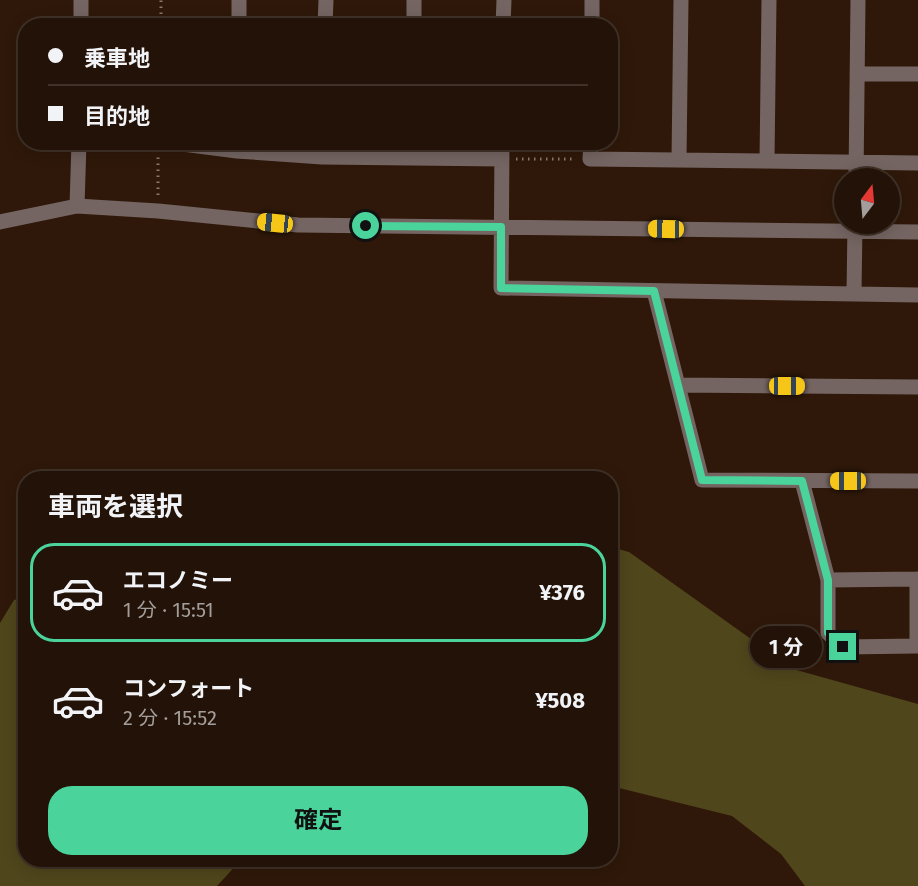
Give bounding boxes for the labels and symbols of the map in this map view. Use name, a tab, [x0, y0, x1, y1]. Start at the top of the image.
north arrow	[834, 168, 900, 234]
car	[256, 212, 294, 234]
route start	[352, 212, 379, 239]
car	[648, 220, 684, 238]
car	[769, 377, 805, 395]
car	[830, 472, 866, 490]
callout: 1 分	[750, 626, 822, 668]
route end	[829, 633, 856, 660]

